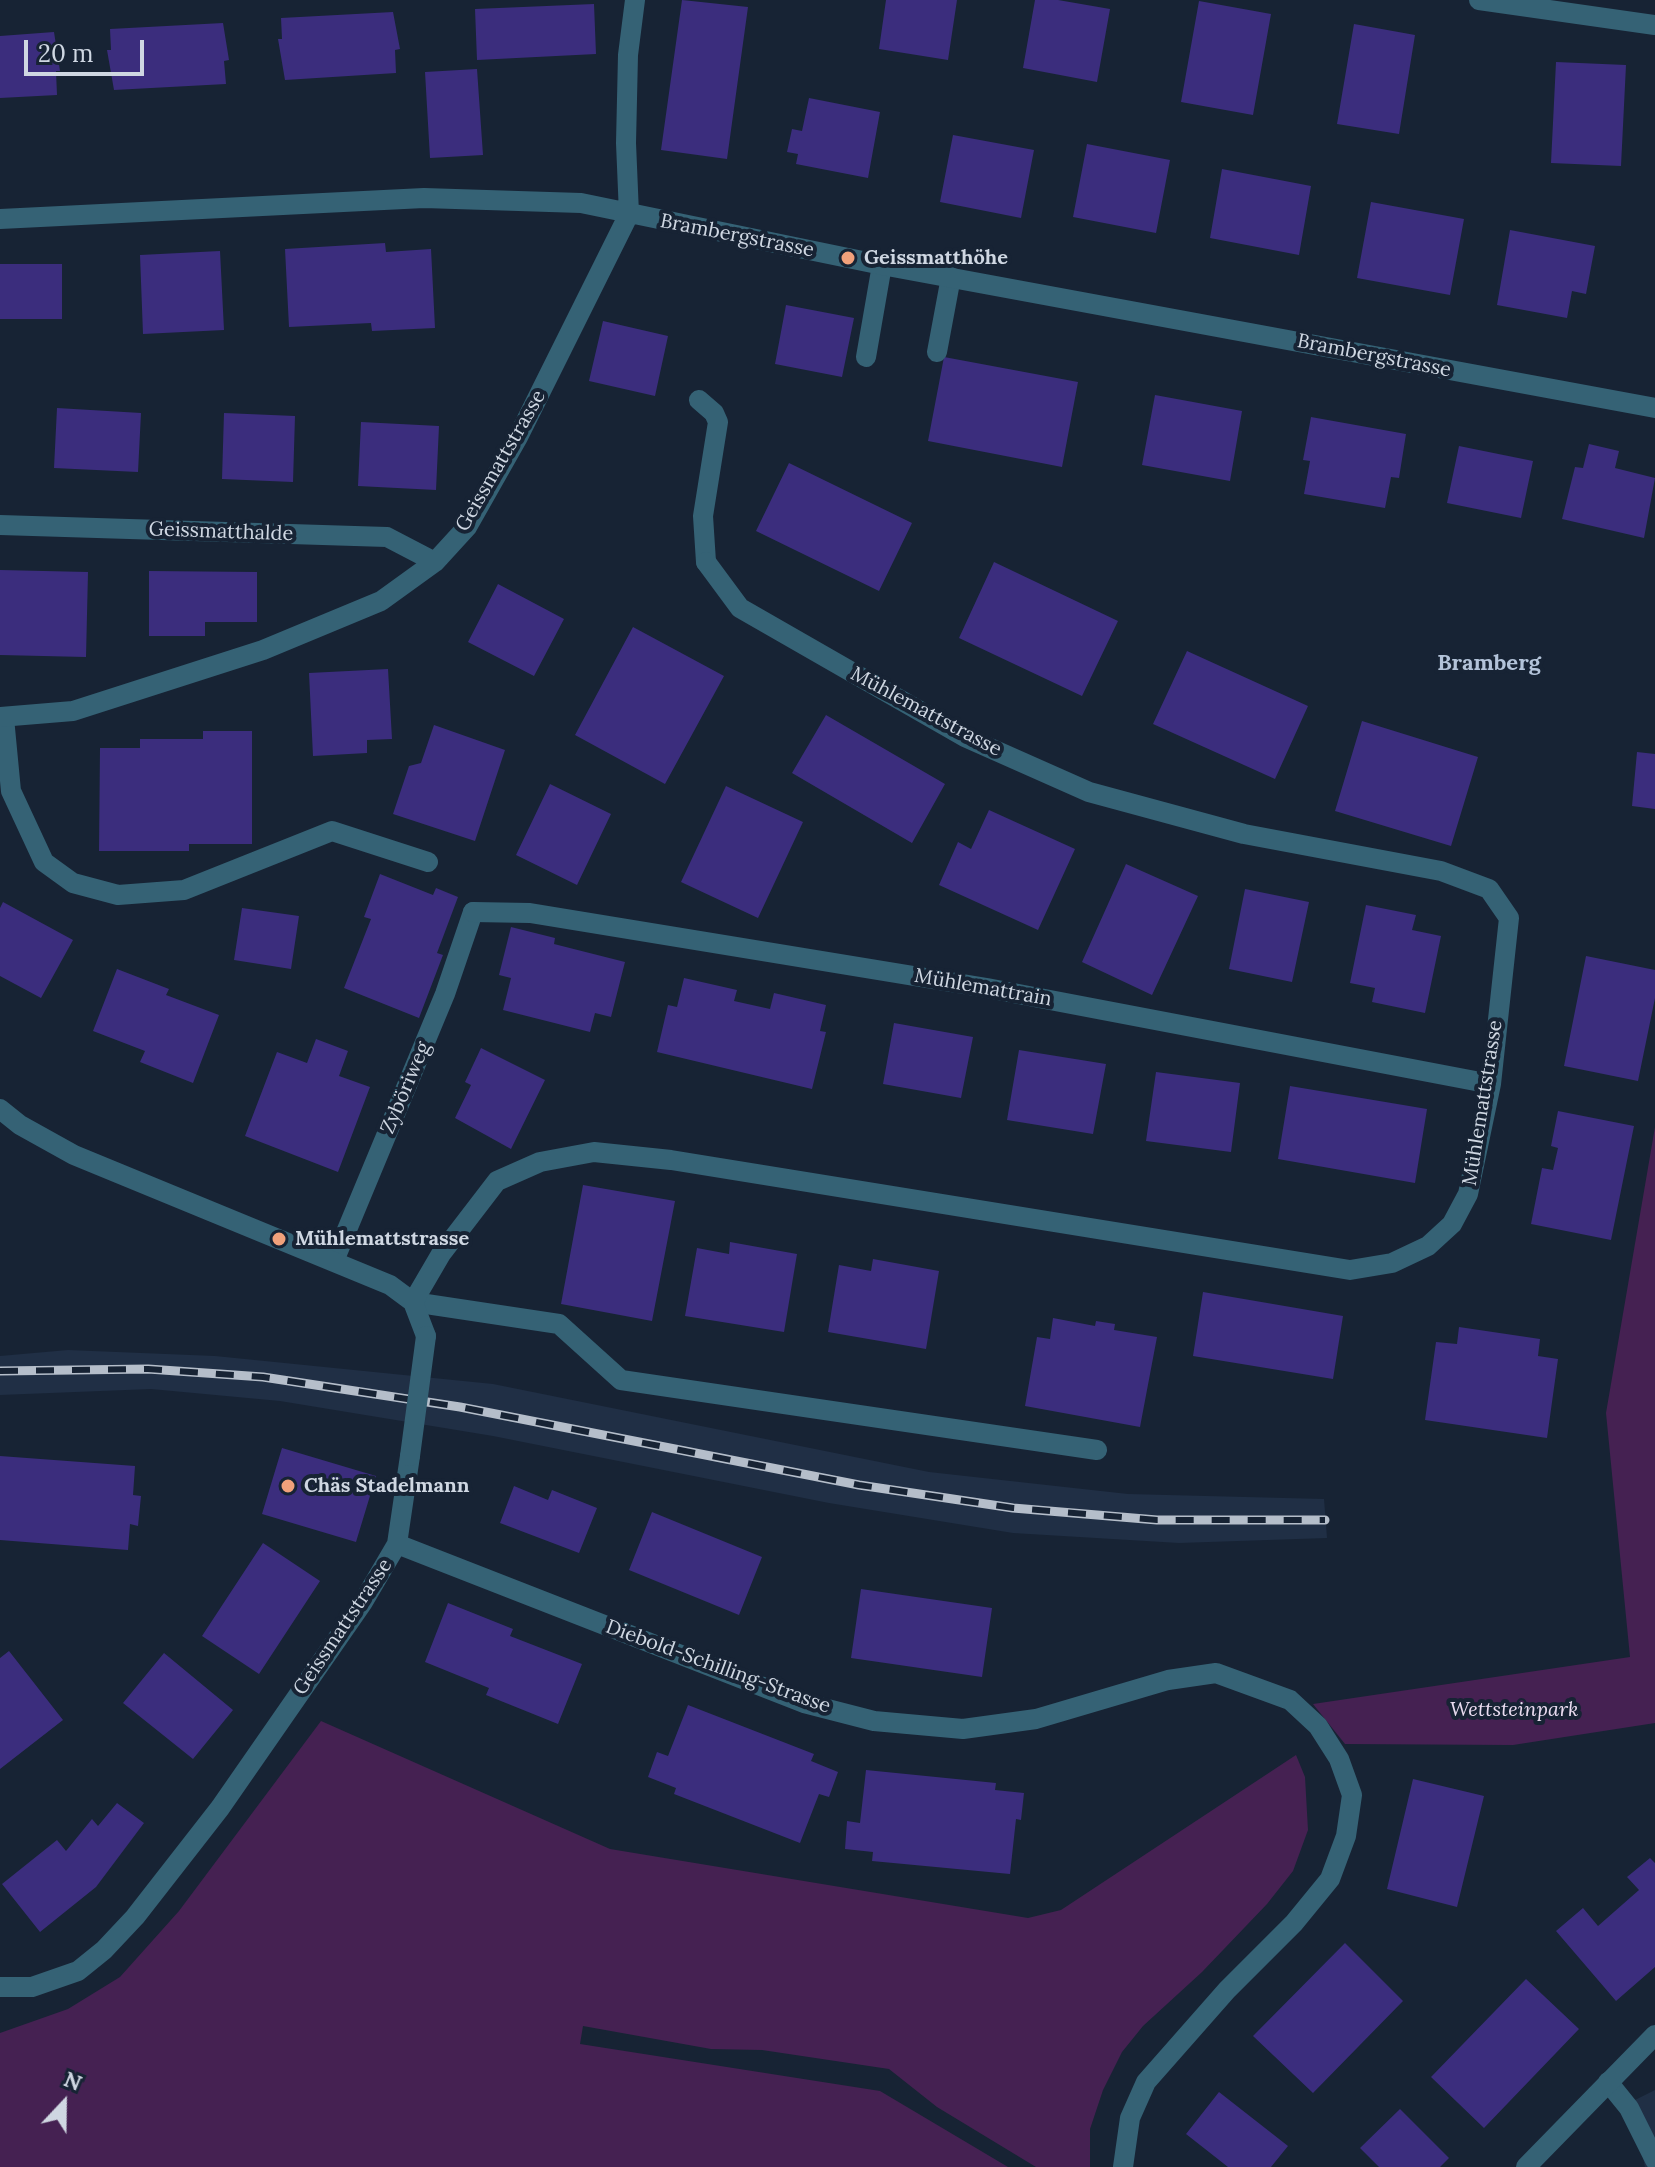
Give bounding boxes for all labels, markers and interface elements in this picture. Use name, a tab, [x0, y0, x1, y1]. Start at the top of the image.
scale bar	[28, 24, 148, 74]
text: 20 m	[38, 38, 94, 69]
street label: Brambergstrasse	[658, 209, 816, 263]
place label: Geissmatthöhe	[864, 246, 1008, 270]
marker: Geissmatthöhe	[839, 249, 857, 267]
street label: Brambergstrasse	[1295, 329, 1453, 383]
street label: Geissmattstrasse	[451, 386, 551, 536]
street label: Geissmatthalde	[148, 517, 294, 547]
district label: Bramberg	[1437, 651, 1541, 677]
street label: Mühlemattstrasse	[846, 662, 1006, 762]
street label: Mühlemattrain	[913, 964, 1053, 1012]
street label: Mühlemattstrasse	[1458, 1018, 1508, 1188]
street label: Zyböriweg	[376, 1038, 436, 1138]
place label: Mühlemattstrasse	[295, 1227, 469, 1251]
marker: Mühlemattstrasse	[270, 1230, 288, 1248]
place label: Chäs Stadelmann	[304, 1474, 469, 1498]
marker: Chäs Stadelmann	[279, 1477, 297, 1495]
street label: Geissmattstrasse	[289, 1554, 397, 1700]
street label: Diebold-Schilling-Strasse	[602, 1615, 834, 1719]
park label: Wettsteinpark	[1450, 1698, 1578, 1722]
north arrow	[24, 2063, 104, 2143]
text: N	[60, 2065, 86, 2097]

